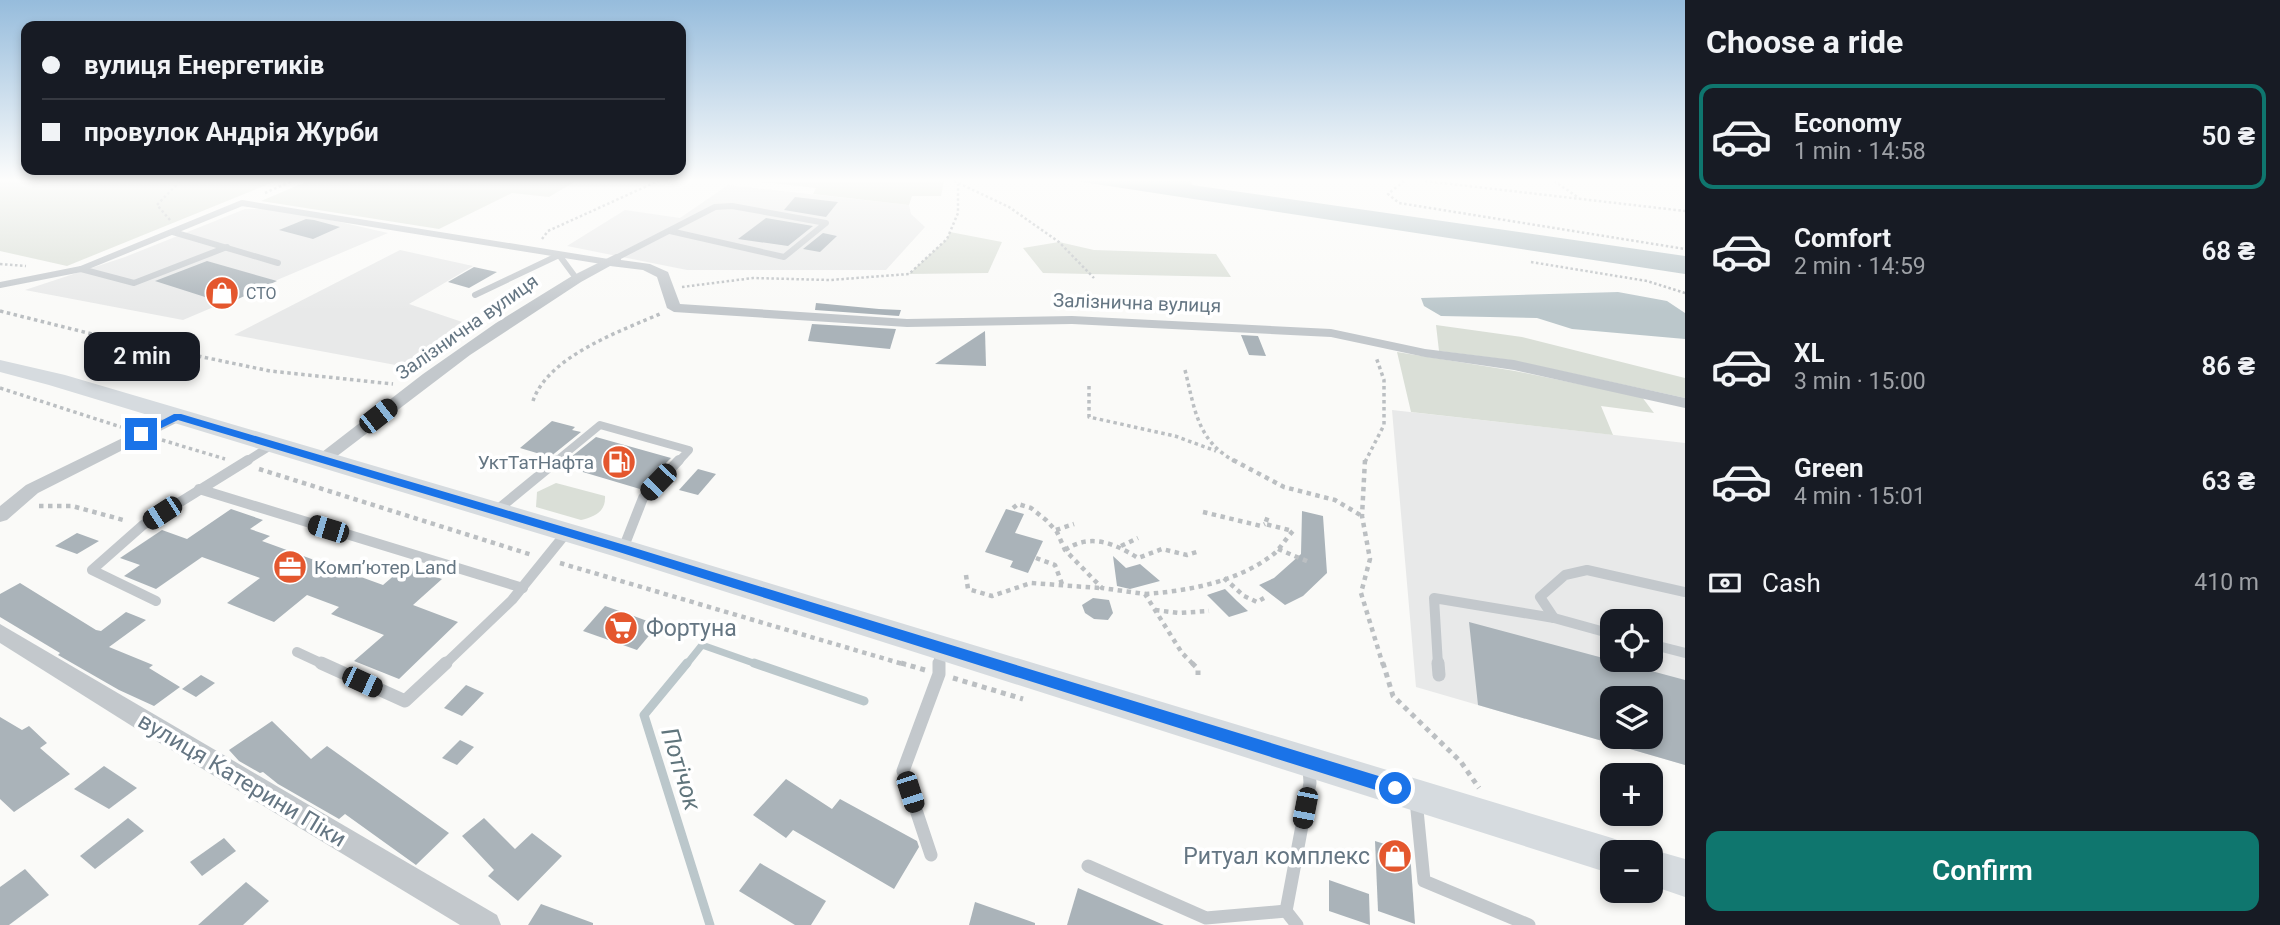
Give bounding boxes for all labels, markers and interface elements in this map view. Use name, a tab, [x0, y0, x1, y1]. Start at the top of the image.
text: Choose a ride	[1706, 23, 1903, 61]
text: вулиця Енергетиків	[84, 50, 324, 80]
icon: car	[1710, 105, 1773, 168]
text: Economy	[1794, 108, 1901, 138]
text: провулок Андрія Журби	[84, 117, 379, 147]
text: 50 ₴	[2201, 121, 2255, 151]
text: 1 min · 14:58	[1794, 138, 1926, 165]
icon: car	[1710, 220, 1773, 283]
text: Comfort	[1794, 223, 1891, 253]
text: 68 ₴	[2201, 236, 2255, 266]
text: 2 min · 14:59	[1794, 253, 1926, 280]
street label: Залізнична вулиця	[391, 269, 543, 385]
shop icon: СТО	[203, 274, 241, 312]
place label: СТО	[246, 284, 277, 303]
street label: Залізнична вулиця	[1053, 289, 1221, 317]
callout: 2 min	[83, 332, 199, 382]
icon: car	[1710, 335, 1773, 398]
text: XL	[1794, 338, 1825, 368]
text: 2 min	[113, 343, 171, 370]
text: 86 ₴	[2201, 351, 2255, 381]
text: 3 min · 15:00	[1794, 368, 1926, 395]
car	[355, 395, 402, 437]
route end	[125, 418, 157, 450]
fuel station icon: УктТатНафта	[600, 443, 638, 481]
icon: car	[1710, 450, 1773, 513]
place label: УктТатНафта	[478, 451, 594, 474]
text: Green	[1794, 453, 1864, 483]
car	[636, 460, 681, 504]
text: 63 ₴	[2201, 466, 2255, 496]
text: 4 min · 15:01	[1794, 483, 1926, 510]
car	[139, 493, 186, 533]
car	[305, 513, 352, 545]
office icon: Комп’ютер Land	[271, 548, 309, 586]
place label: Комп’ютер Land	[314, 556, 457, 579]
icon: cash	[1706, 564, 1744, 602]
text: Cash	[1762, 568, 1821, 598]
text: 410 m	[2194, 569, 2259, 596]
supermarket icon: Фортуна	[602, 609, 640, 647]
map controls	[1600, 609, 1663, 903]
button: locate	[1600, 609, 1663, 672]
place label: Фортуна	[646, 615, 737, 642]
car	[339, 664, 386, 700]
button: layers	[1600, 686, 1663, 749]
street label: вулиця Катерини Піки	[133, 707, 351, 853]
water label: Потічок	[655, 724, 707, 815]
button: +	[1600, 763, 1663, 826]
car	[894, 769, 927, 815]
route start	[1379, 772, 1411, 804]
car	[1291, 785, 1320, 831]
button: Confirm	[1706, 831, 2259, 911]
shop icon: Ритуал комплекс	[1376, 837, 1414, 875]
button: −	[1600, 840, 1663, 903]
place label: Ритуал комплекс	[1183, 843, 1370, 870]

